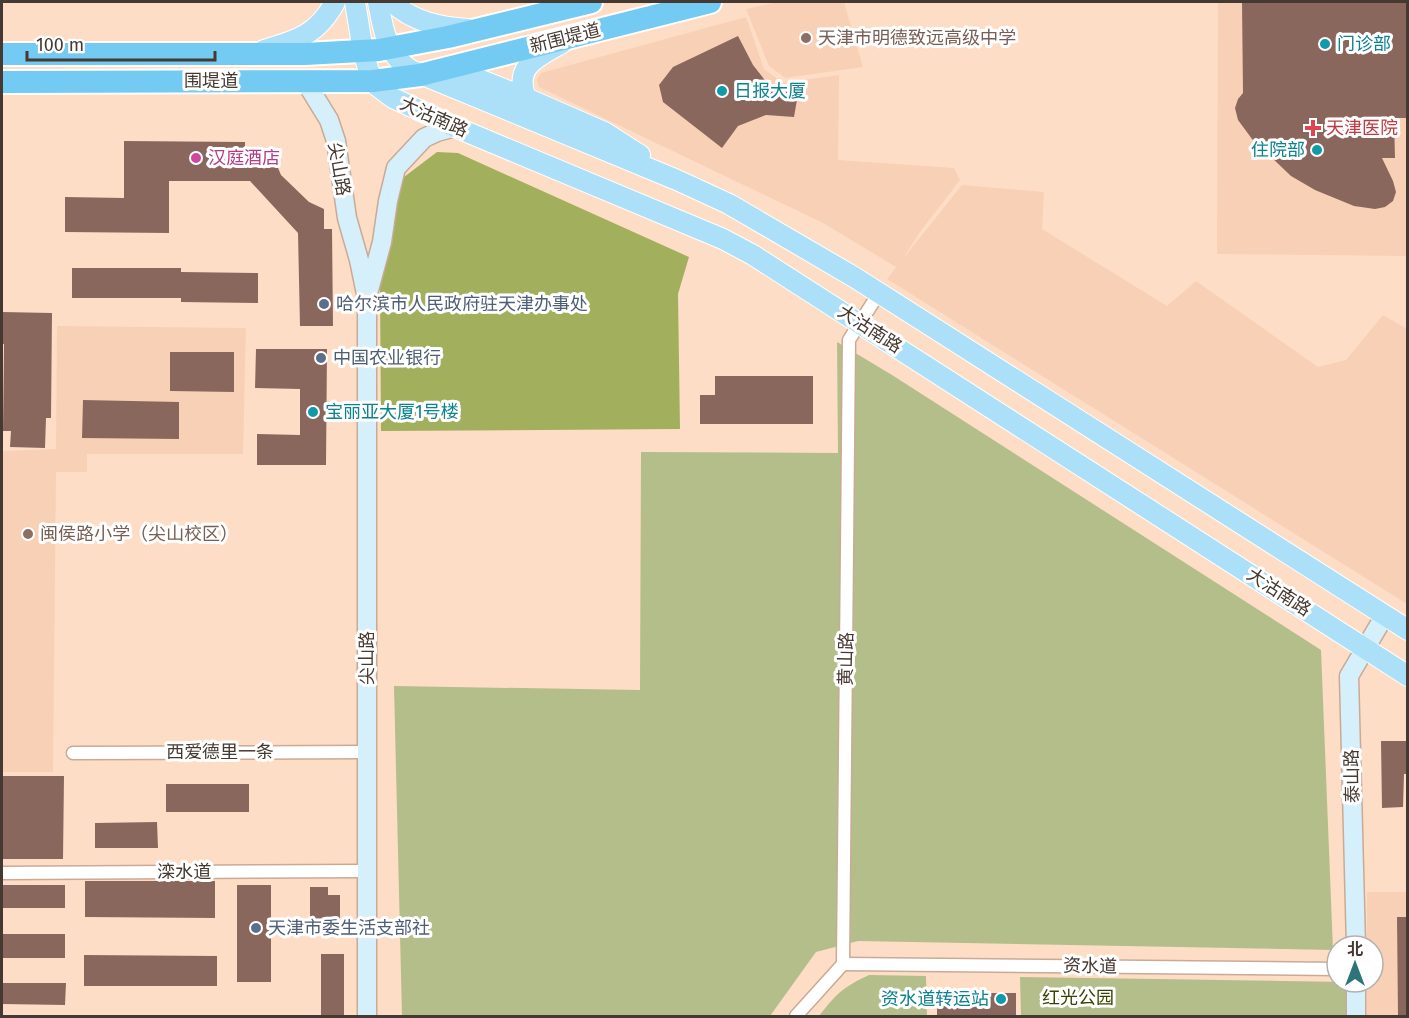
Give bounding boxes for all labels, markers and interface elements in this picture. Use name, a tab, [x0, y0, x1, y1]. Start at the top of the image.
street label: 新围堤道	[527, 19, 603, 57]
scale bar	[27, 24, 214, 62]
place label: 天津市明德致远高级中学	[818, 27, 1016, 49]
marker: 天津市明德致远高级中学	[799, 31, 813, 45]
place label: 门诊部	[1337, 33, 1391, 55]
text: 100 m	[36, 34, 84, 56]
marker: 门诊部	[1318, 37, 1332, 51]
street label: 围堤道	[184, 70, 238, 92]
place label: 日报大厦	[734, 80, 806, 102]
marker: 日报大厦	[715, 84, 729, 98]
street label: 大沽南路	[397, 92, 471, 142]
place label: 天津医院	[1326, 117, 1398, 139]
marker: 天津医院	[1304, 119, 1322, 137]
place label: 住院部	[1251, 139, 1305, 161]
street label: 尖山路	[323, 141, 355, 197]
marker: 住院部	[1310, 143, 1324, 157]
place label: 汉庭酒店	[208, 147, 280, 169]
marker: 汉庭酒店	[189, 151, 203, 165]
place label: 哈尔滨市人民政府驻天津办事处	[336, 293, 588, 315]
marker: 哈尔滨市人民政府驻天津办事处	[317, 297, 331, 311]
street label: 大沽南路	[834, 300, 906, 358]
place label: 中国农业银行	[333, 347, 441, 369]
marker: 中国农业银行	[314, 351, 328, 365]
place label: 宝丽亚大厦1号楼	[325, 401, 459, 423]
marker: 宝丽亚大厦1号楼	[306, 405, 320, 419]
place label: 闽侯路小学（尖山校区）	[40, 523, 238, 545]
marker: 闽侯路小学（尖山校区）	[21, 527, 35, 541]
street label: 大沽南路	[1243, 563, 1315, 621]
street label: 尖山路	[356, 631, 378, 685]
street label: 黄山路	[835, 632, 857, 686]
street label: 西爱德里一条	[166, 741, 274, 763]
street label: 泰山路	[1341, 749, 1363, 803]
street label: 滦水道	[157, 861, 211, 883]
place label: 天津市委生活支部社	[268, 917, 430, 939]
marker: 天津市委生活支部社	[249, 921, 263, 935]
north arrow	[1325, 934, 1385, 994]
text: 北	[1347, 940, 1363, 959]
street label: 资水道	[1063, 955, 1117, 977]
park label: 红光公园	[1042, 987, 1114, 1009]
place label: 资水道转运站	[881, 988, 989, 1010]
marker: 资水道转运站	[994, 992, 1008, 1006]

